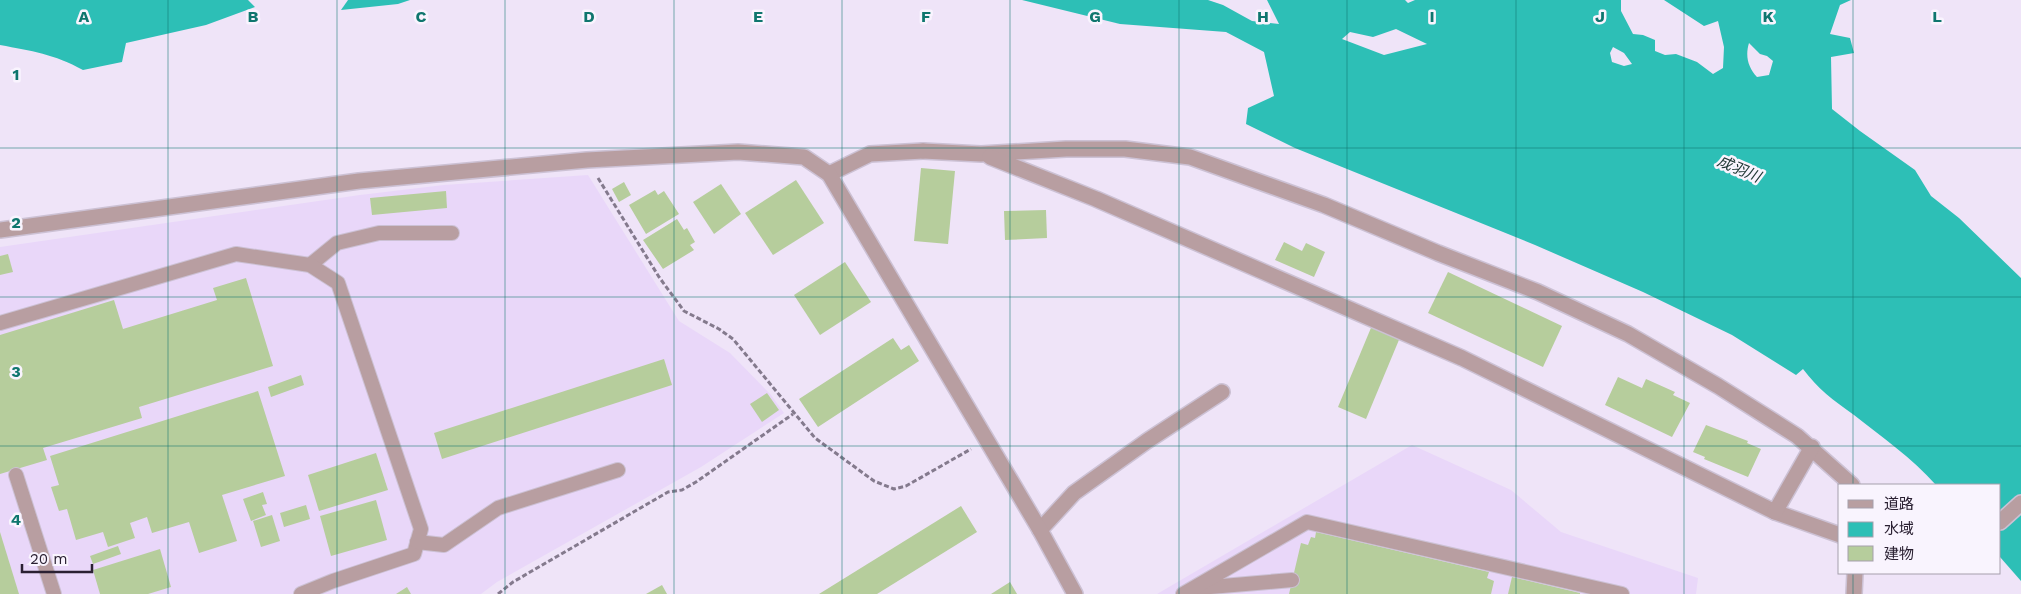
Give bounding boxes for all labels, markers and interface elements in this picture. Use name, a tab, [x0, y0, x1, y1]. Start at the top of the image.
text: A	[79, 7, 90, 26]
text: B	[248, 7, 259, 26]
text: C	[416, 7, 427, 26]
text: D	[583, 7, 595, 26]
text: E	[753, 7, 763, 26]
text: F	[921, 7, 931, 26]
text: G	[1089, 7, 1101, 26]
text: H	[1257, 7, 1269, 26]
text: I	[1429, 7, 1435, 26]
text: J	[1595, 7, 1605, 26]
text: K	[1762, 7, 1774, 26]
text: L	[1932, 7, 1942, 26]
text: 1	[13, 65, 19, 84]
water label: 成羽川	[1715, 152, 1765, 187]
text: 2	[11, 213, 21, 232]
text: 3	[11, 362, 21, 381]
legend	[1838, 484, 2001, 574]
text: 道路	[1884, 495, 1914, 513]
text: 4	[11, 510, 21, 529]
text: 水域	[1884, 520, 1914, 538]
scale bar	[22, 542, 92, 574]
text: 建物	[1884, 545, 1914, 563]
text: 20 m	[30, 550, 68, 568]

